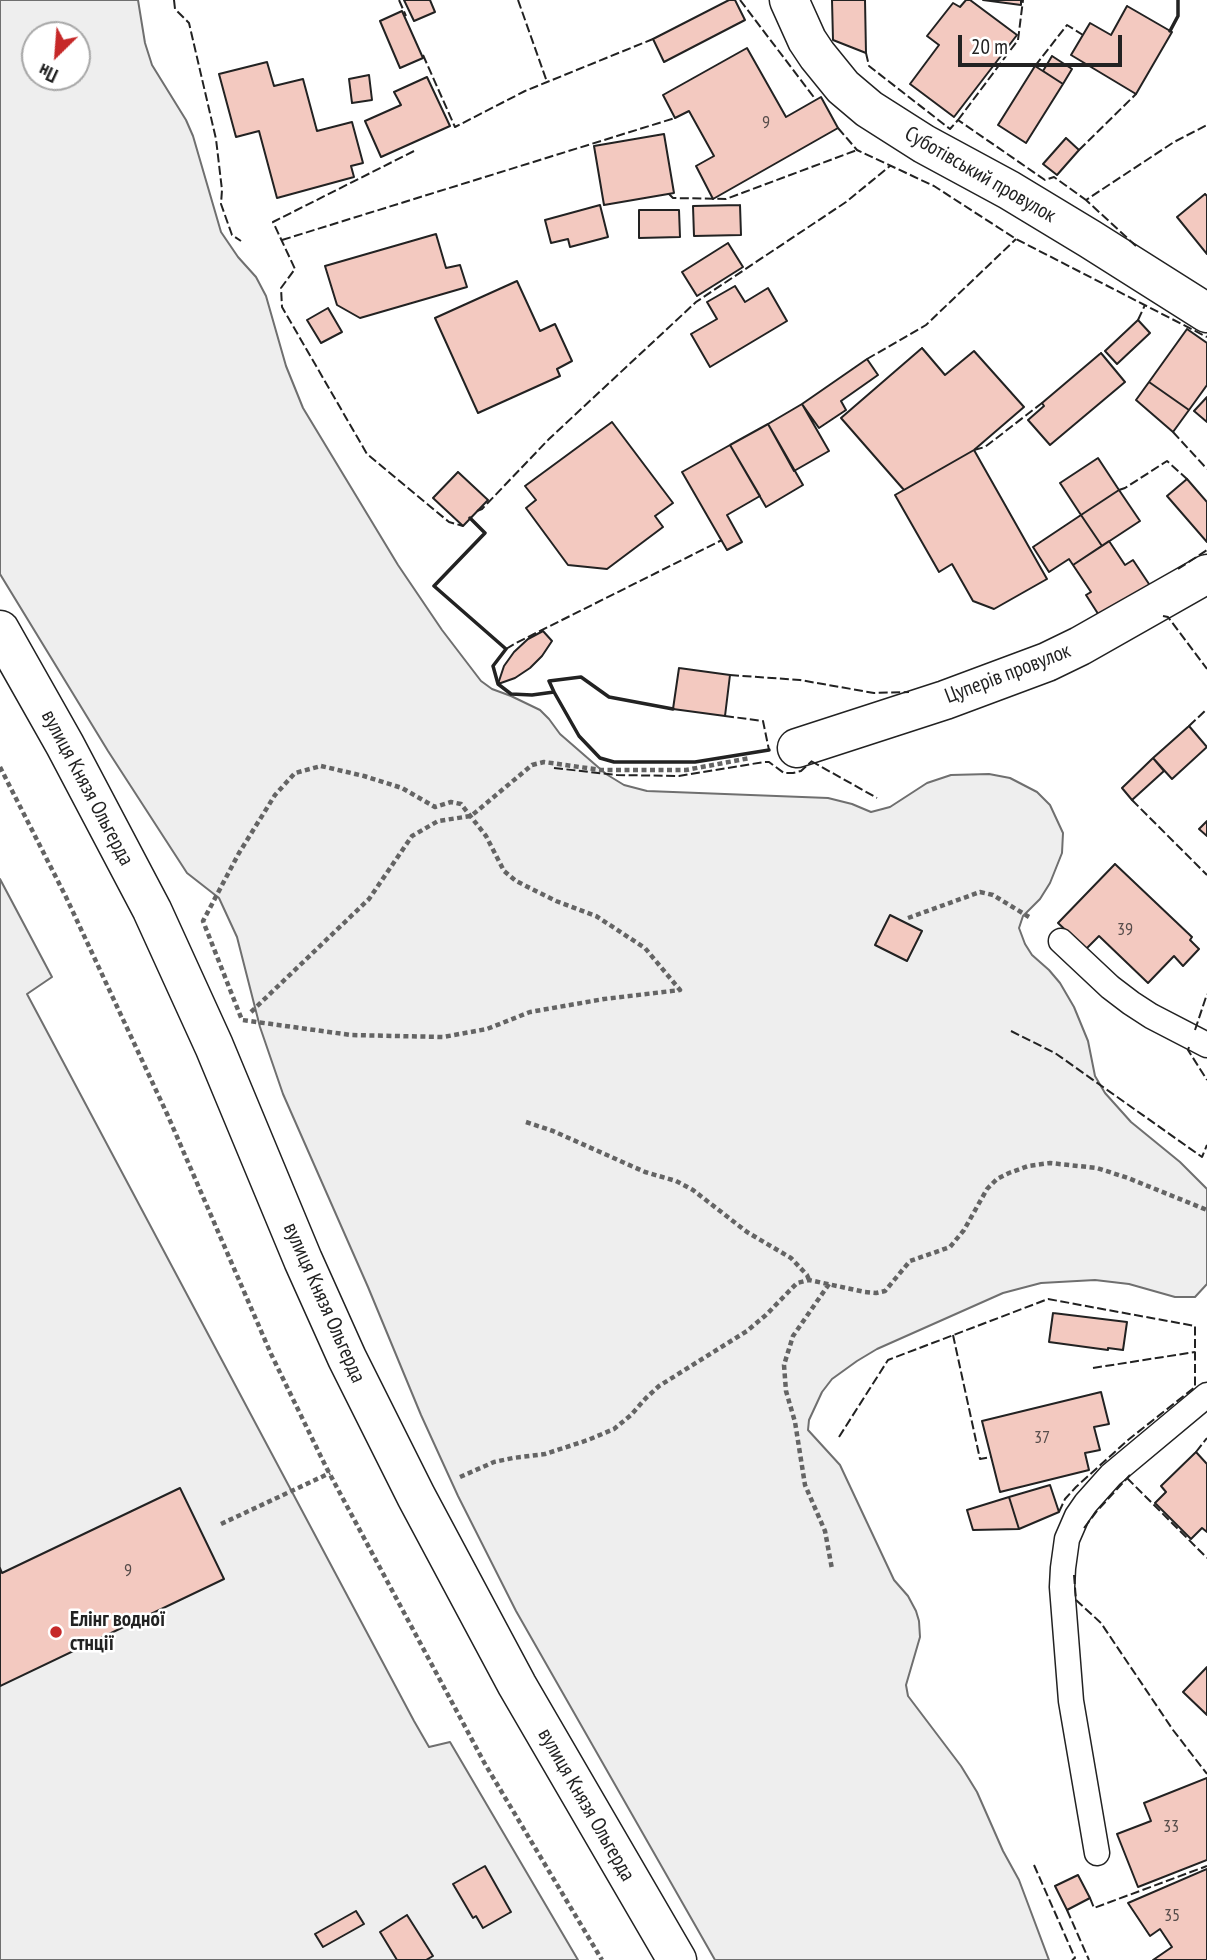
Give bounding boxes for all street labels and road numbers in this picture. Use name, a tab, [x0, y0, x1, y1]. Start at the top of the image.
street label: Суботівський провулок	[900, 121, 1060, 229]
street label: Цуперів провулок	[942, 639, 1074, 709]
street label: вулиця Князя Ольгерда	[35, 706, 139, 870]
street label: вулиця Князя Ольгерда	[277, 1219, 371, 1387]
street label: вулиця Князя Ольгерда	[532, 1724, 640, 1886]

